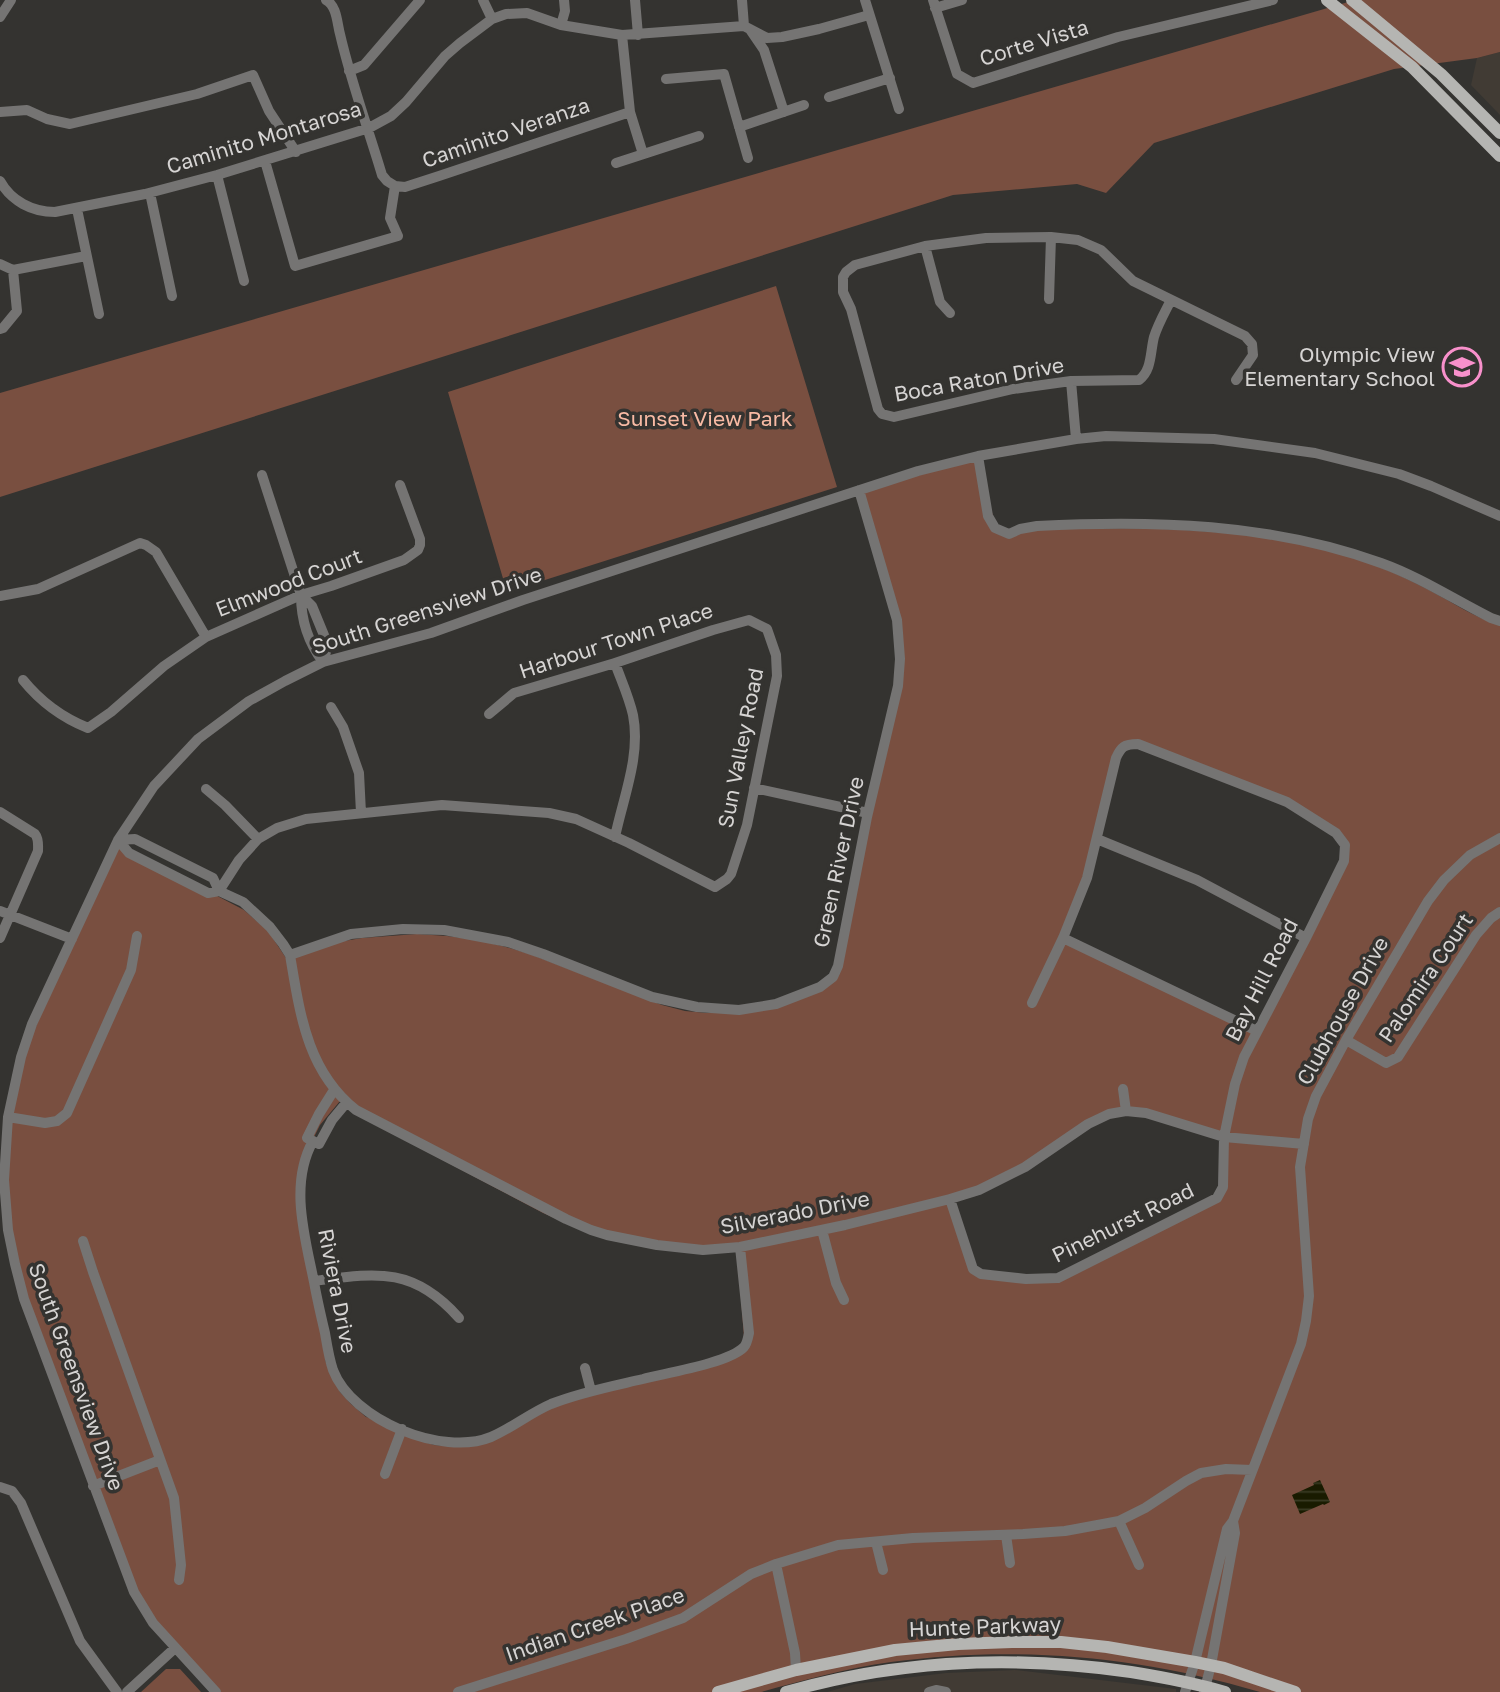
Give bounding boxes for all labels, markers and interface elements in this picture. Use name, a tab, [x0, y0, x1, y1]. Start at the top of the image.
street label: Corte Vista	[976, 13, 1091, 71]
street label: Caminito Veranza	[418, 91, 593, 173]
street label: Caminito Montarosa	[163, 95, 364, 179]
place label: Olympic View Elementary School	[1244, 341, 1435, 391]
school or university icon: Olympic View Elementary School	[1441, 346, 1483, 388]
street label: Boca Raton Drive	[892, 351, 1066, 407]
park label: Sunset View Park	[617, 405, 793, 431]
street label: Elmwood Court	[212, 542, 365, 622]
street label: South Greensview Drive	[308, 561, 545, 660]
street label: Harbour Town Place	[515, 596, 716, 684]
street label: Sun Valley Road	[712, 666, 768, 830]
street label: Green River Drive	[807, 774, 869, 950]
street label: Palomira Court	[1372, 908, 1478, 1047]
street label: Bay Hill Road	[1219, 914, 1303, 1045]
street label: Clubhouse Drive	[1291, 932, 1394, 1089]
street label: Pinehurst Road	[1047, 1177, 1198, 1268]
street label: Silverado Drive	[718, 1185, 872, 1239]
street label: Riviera Drive	[313, 1226, 363, 1355]
street label: South Greensview Drive	[24, 1259, 130, 1494]
street label: Indian Creek Place	[502, 1581, 688, 1667]
street label: Hunte Parkway	[908, 1610, 1062, 1642]

